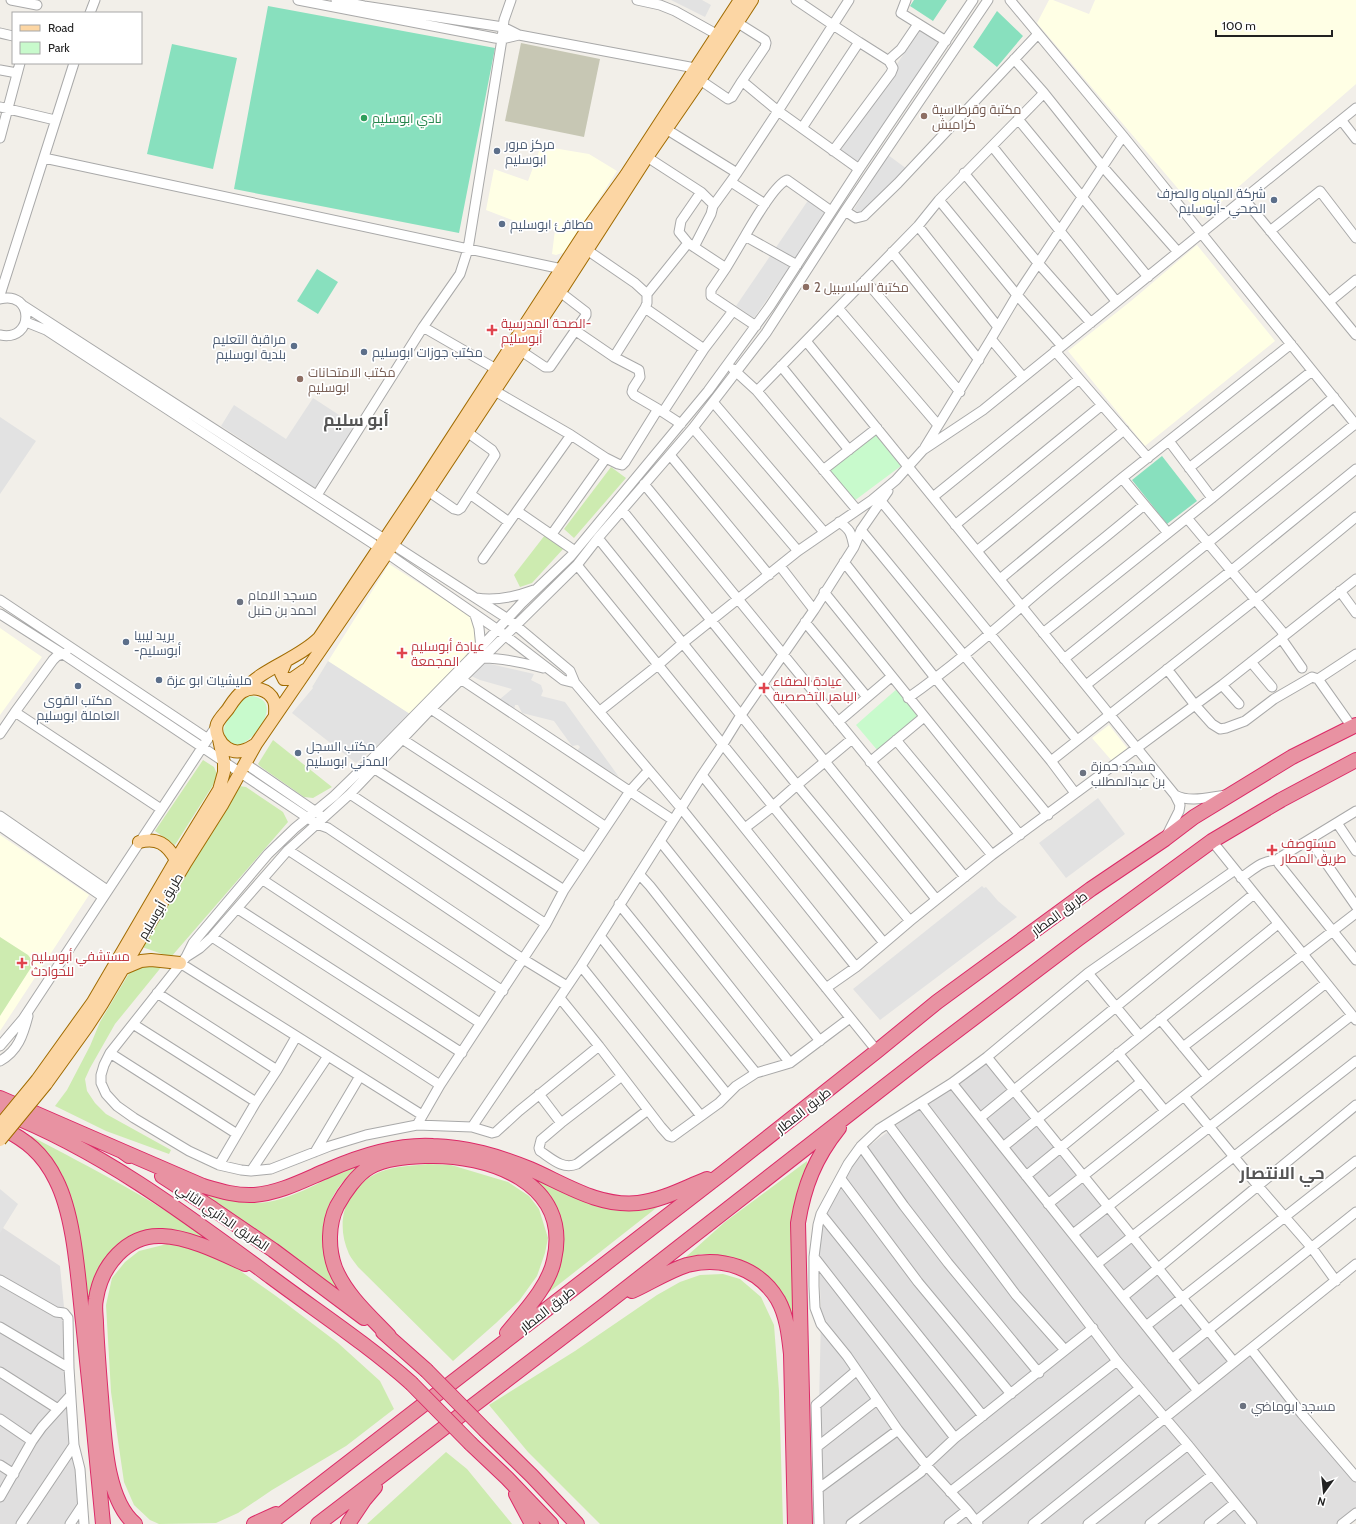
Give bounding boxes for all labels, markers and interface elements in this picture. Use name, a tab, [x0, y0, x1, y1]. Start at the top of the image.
legend	[12, 12, 142, 64]
scale bar	[1216, 12, 1332, 38]
text: 100 m	[1222, 18, 1256, 33]
text: Road	[48, 20, 74, 35]
text: Park	[48, 40, 70, 55]
place label: مكتبة وقرطاسية كراميش	[932, 101, 1021, 132]
place label: نادي ابوسليم	[372, 110, 442, 129]
marker: مكتبة وقرطاسية كراميش	[919, 111, 929, 121]
marker: نادي ابوسليم	[359, 113, 369, 123]
place label: مركز مرور ابوسليم	[504, 136, 555, 169]
marker: مركز مرور ابوسليم	[492, 146, 502, 156]
place label: شركة المياه والصرف الصحي -أبوسليم	[1157, 185, 1266, 219]
marker: شركة المياه والصرف الصحي -أبوسليم	[1269, 195, 1279, 205]
place label: مطافئ ابوسليم	[510, 216, 593, 234]
marker: مطافئ ابوسليم	[497, 219, 507, 229]
place label: مكتبة السلسبيل 2	[814, 279, 909, 295]
marker: مكتبة السلسبيل 2	[801, 282, 811, 292]
place label: الصحة المدرسية- أبوسليم	[501, 315, 591, 348]
marker: الصحة المدرسية- أبوسليم	[486, 324, 498, 336]
place label: مراقبة التعليم بلدية ابوسليم	[213, 331, 286, 364]
marker: مراقبة التعليم بلدية ابوسليم	[289, 341, 299, 351]
place label: مكتب جوزات ابوسليم	[372, 344, 483, 362]
marker: مكتب جوزات ابوسليم	[359, 347, 369, 357]
place label: مكتب الامتحانات ابوسليم	[308, 364, 396, 397]
marker: مكتب الامتحانات ابوسليم	[295, 374, 305, 384]
district label: أبو سليم	[323, 408, 389, 432]
place label: مسجد الامام احمد بن حنبل	[248, 587, 317, 618]
marker: مسجد الامام احمد بن حنبل	[235, 597, 245, 607]
place label: بريد ليبيا -أبوسليم	[134, 627, 182, 660]
marker: بريد ليبيا -أبوسليم	[121, 637, 131, 647]
place label: عيادة أبوسليم المجمعة	[411, 638, 485, 669]
marker: عيادة أبوسليم المجمعة	[396, 647, 408, 659]
place label: مليشيات ابو عزة	[167, 672, 252, 688]
place label: عيادة الصفاء الباهر التخصصية	[773, 673, 857, 704]
marker: مليشيات ابو عزة	[154, 675, 164, 685]
marker: مكتب القوى العاملة ابوسليم	[73, 681, 83, 691]
marker: عيادة الصفاء الباهر التخصصية	[758, 682, 770, 694]
place label: مكتب القوى العاملة ابوسليم	[36, 692, 120, 725]
place label: مكتب السجل المدني ابوسليم	[306, 738, 388, 772]
marker: مكتب السجل المدني ابوسليم	[293, 748, 303, 758]
place label: مسجد حمزة بن عبدالمطلب	[1091, 758, 1165, 789]
marker: مسجد حمزة بن عبدالمطلب	[1078, 768, 1088, 778]
place label: مستوصف طريق المطار	[1280, 835, 1346, 866]
marker: مستوصف طريق المطار	[1266, 844, 1278, 856]
street label: طريق أبوسليم	[134, 870, 188, 943]
street label: طريق المطار	[1027, 887, 1090, 939]
place label: مستشفي أبوسليم للحوادث	[31, 948, 130, 979]
marker: مستشفي أبوسليم للحوادث	[16, 957, 28, 969]
street label: طريق المطار	[771, 1084, 834, 1137]
district label: حي الانتصار	[1238, 1163, 1325, 1187]
street label: الطريق الدائري الثاني	[172, 1180, 273, 1257]
street label: طريق المطار	[515, 1283, 578, 1336]
place label: مسجد ابوماضي	[1251, 1398, 1336, 1417]
marker: مسجد ابوماضي	[1238, 1401, 1248, 1411]
north arrow	[1304, 1472, 1344, 1512]
text: N	[1316, 1494, 1327, 1509]

